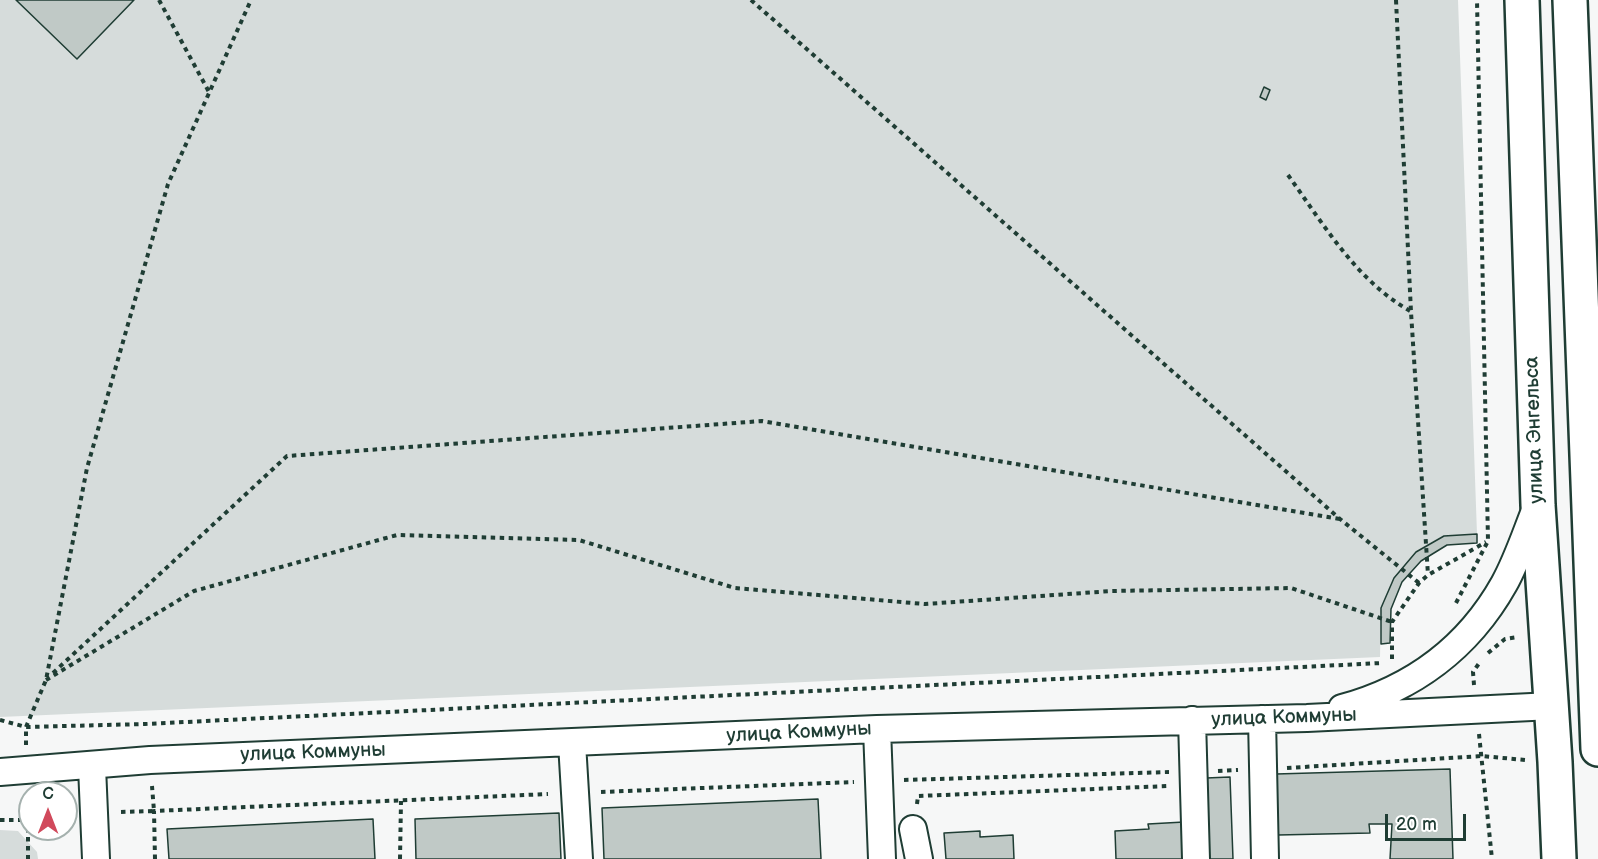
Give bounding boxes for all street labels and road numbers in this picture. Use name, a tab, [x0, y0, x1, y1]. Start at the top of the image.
street label: улица Энгельса	[1520, 356, 1550, 504]
street label: улица Коммуны	[1211, 703, 1357, 733]
street label: улица Коммуны	[726, 717, 872, 749]
street label: улица Коммуны	[240, 738, 386, 768]

